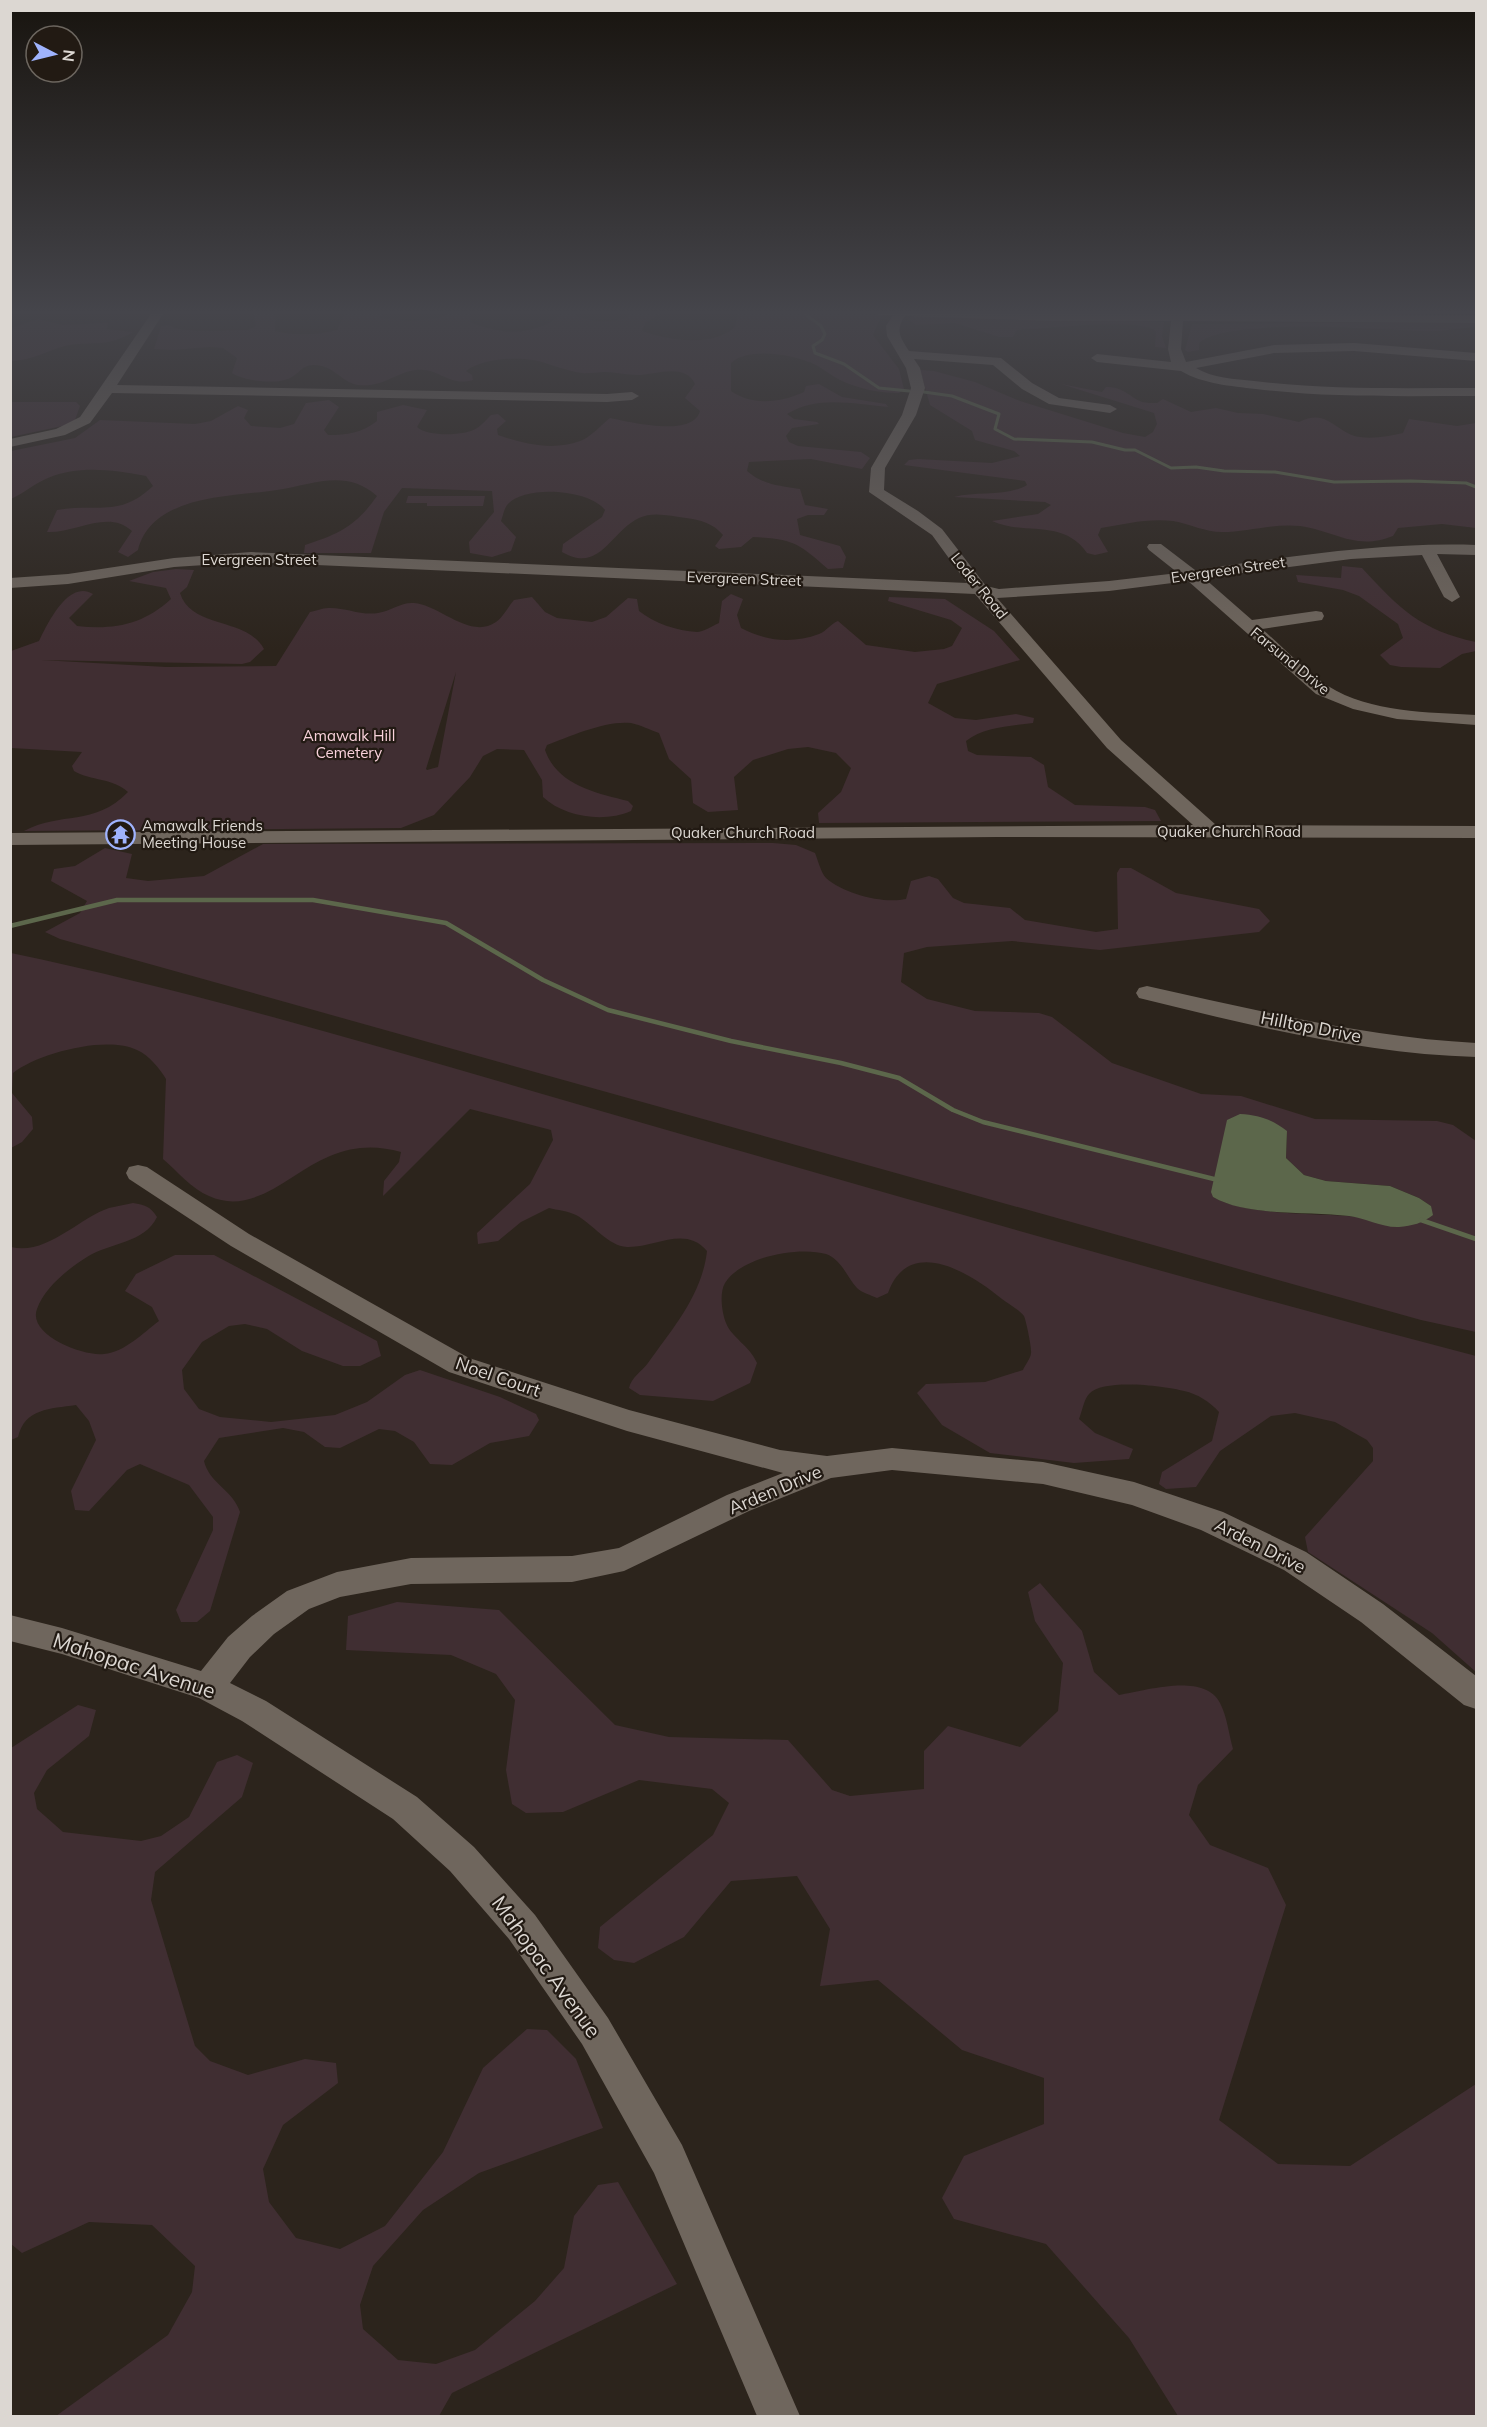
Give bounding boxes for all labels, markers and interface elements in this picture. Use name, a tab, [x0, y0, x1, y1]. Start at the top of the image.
north arrow	[24, 24, 84, 84]
text: N	[58, 49, 80, 63]
street label: Loder Road	[947, 549, 1012, 623]
street label: Evergreen Street	[202, 550, 316, 569]
street label: Evergreen Street	[1170, 552, 1286, 587]
street label: Evergreen Street	[686, 567, 802, 590]
street label: Farsund Drive	[1247, 623, 1334, 698]
park label: Amawalk Hill Cemetery	[303, 726, 395, 762]
place label: Amawalk Friends Meeting House	[142, 816, 263, 852]
temple icon: Amawalk Friends Meeting House	[105, 819, 137, 851]
street label: Quaker Church Road	[1157, 822, 1301, 841]
street label: Quaker Church Road	[671, 823, 815, 842]
street label: Hilltop Drive	[1259, 1005, 1363, 1048]
street label: Noel Court	[453, 1351, 544, 1402]
street label: Arden Drive	[725, 1460, 825, 1519]
street label: Arden Drive	[1211, 1513, 1310, 1578]
street label: Mahopac Avenue	[50, 1627, 219, 1704]
street label: Mahopac Avenue	[487, 1890, 607, 2042]

